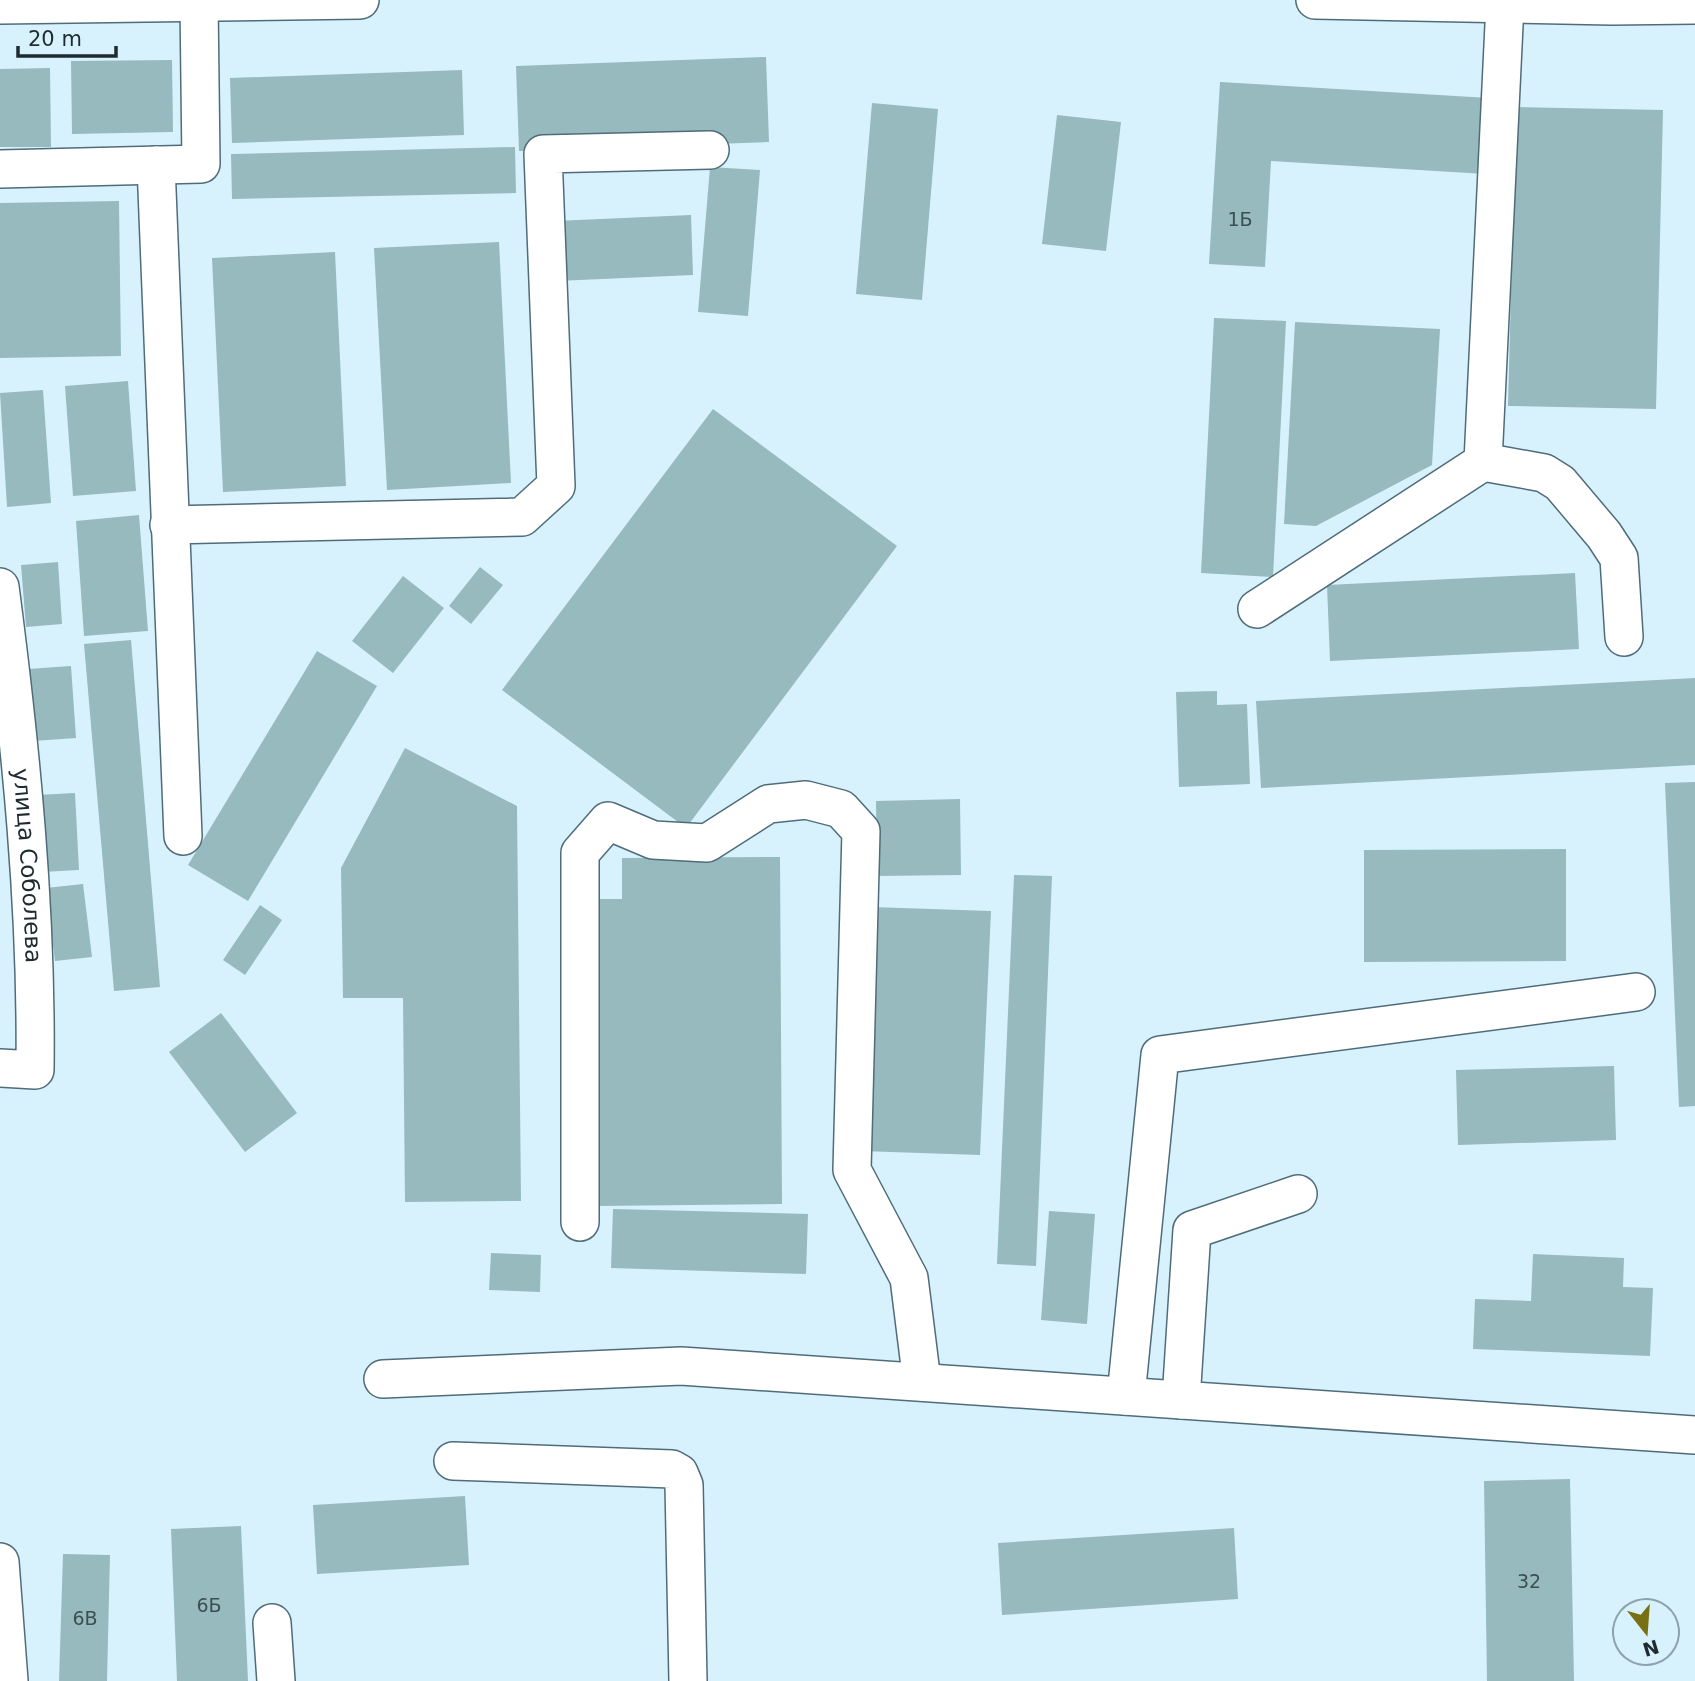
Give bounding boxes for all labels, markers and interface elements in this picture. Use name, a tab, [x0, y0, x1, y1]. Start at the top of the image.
scale bar	[18, 14, 116, 58]
text: 20 m	[28, 27, 82, 51]
house number: 1Б	[1227, 208, 1253, 230]
street label: улица Соболева	[8, 767, 47, 963]
house number: 32	[1517, 1570, 1541, 1592]
house number: 6Б	[196, 1594, 222, 1616]
north arrow	[1611, 1597, 1681, 1667]
house number: 6В	[72, 1607, 98, 1629]
text: N	[1640, 1635, 1662, 1661]

